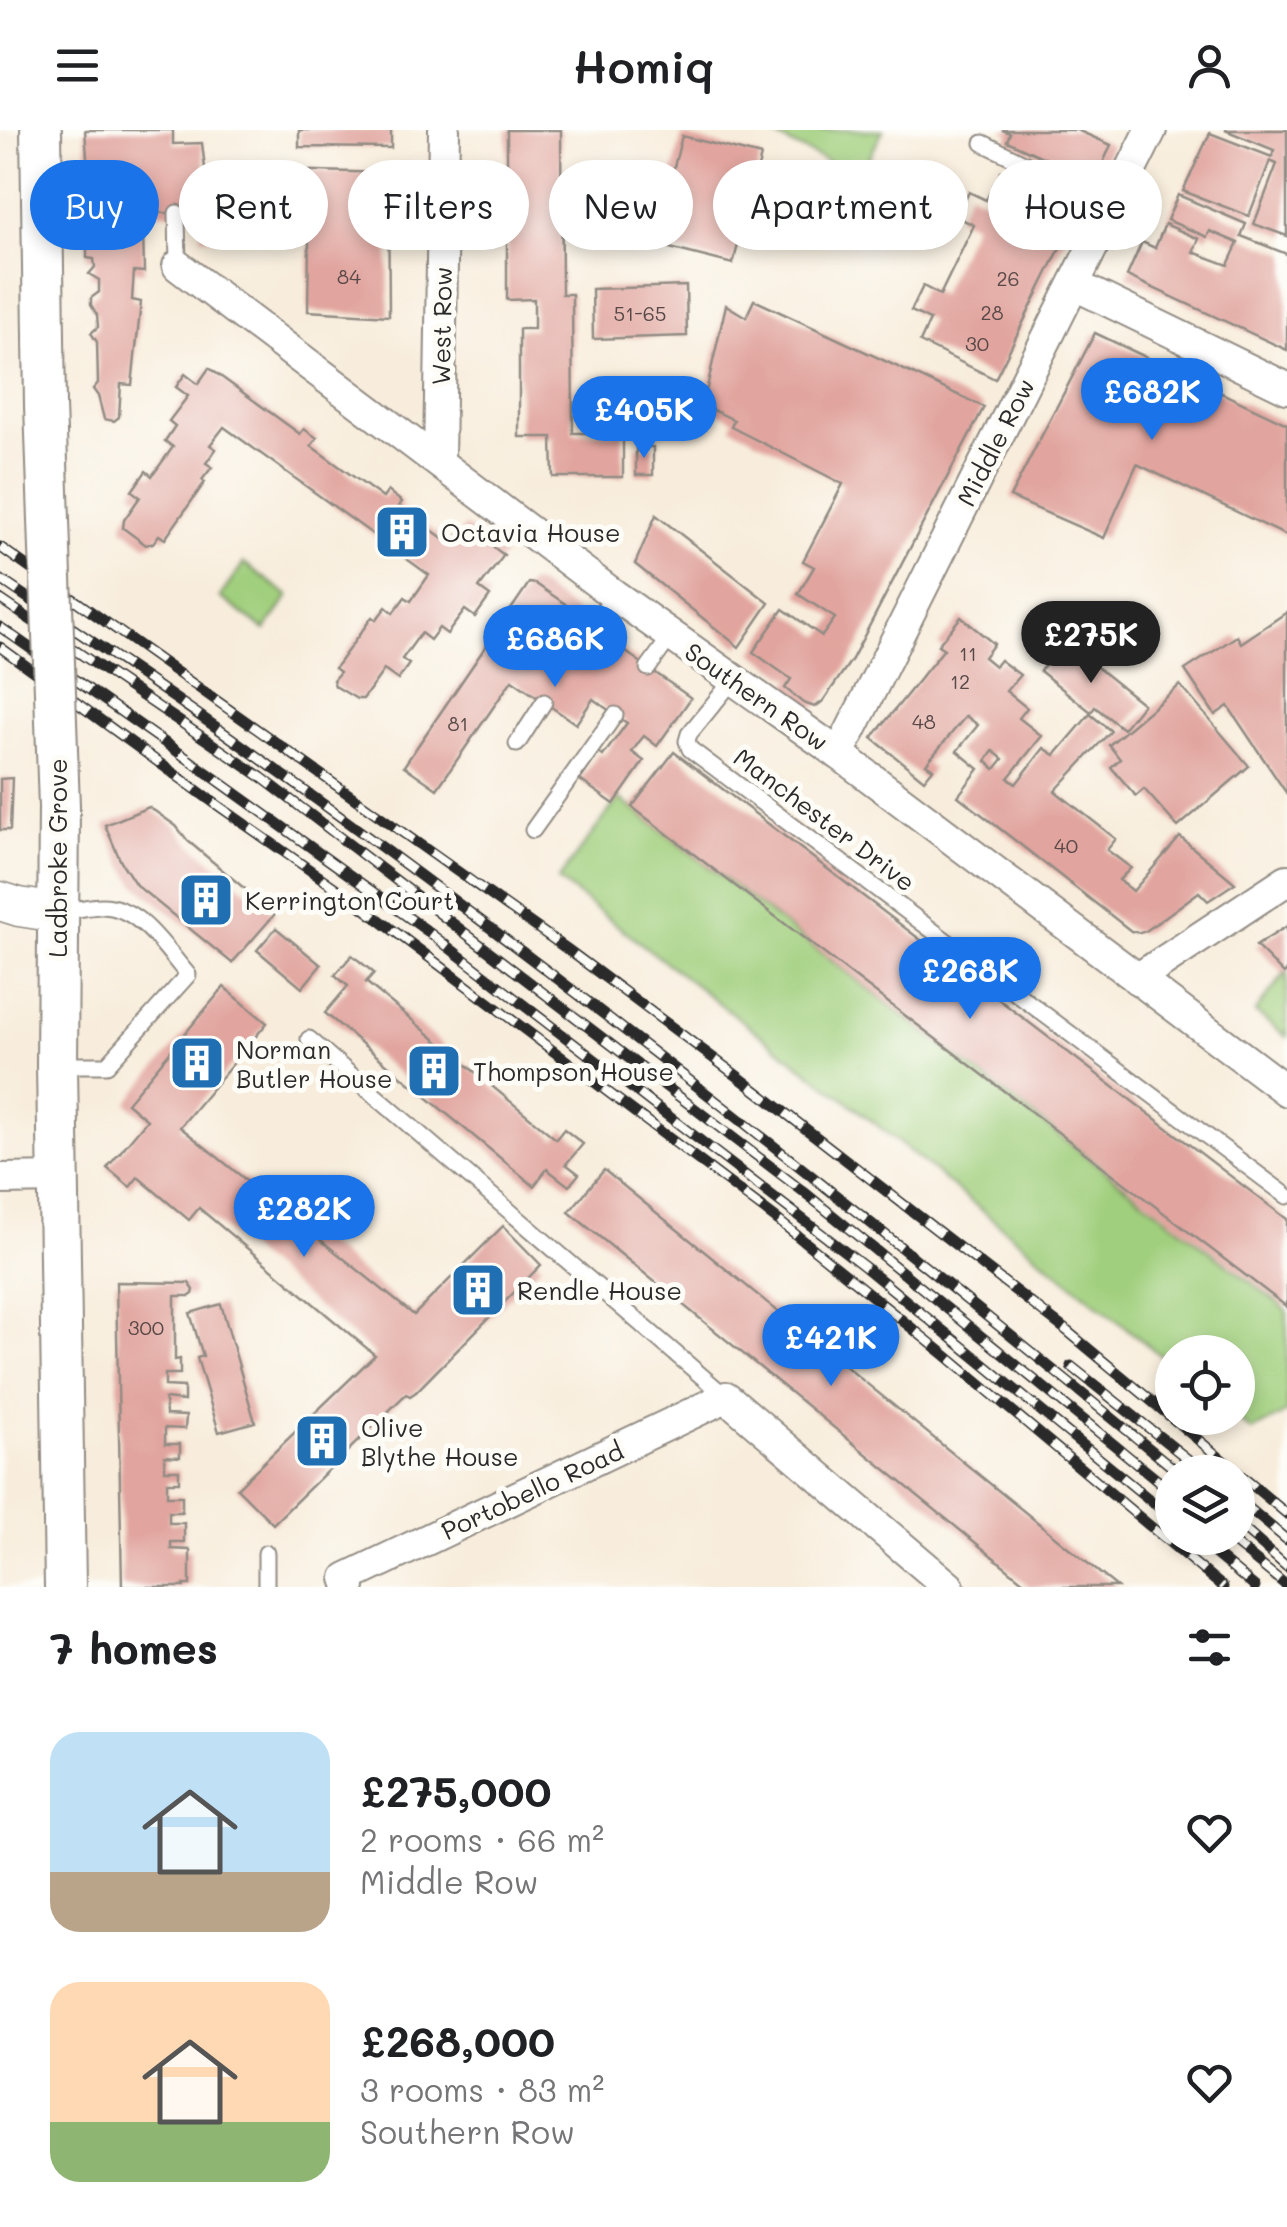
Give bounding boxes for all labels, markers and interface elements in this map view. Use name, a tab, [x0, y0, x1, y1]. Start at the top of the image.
text: Homiq	[573, 36, 714, 94]
icon: menu	[50, 38, 105, 93]
icon: person	[1182, 38, 1237, 93]
chip: Buy	[30, 160, 159, 250]
chip: Rent	[179, 160, 328, 250]
chip: Filters	[348, 160, 529, 250]
chip: New	[549, 160, 693, 250]
chip: Apartment	[713, 160, 968, 250]
chip: House	[988, 160, 1162, 250]
house number: 84	[337, 263, 361, 289]
house number: 26	[996, 265, 1020, 291]
street label: West Row	[424, 266, 458, 386]
house number: 28	[980, 299, 1004, 325]
house number: 51-65	[614, 300, 666, 326]
house number: 30	[965, 330, 989, 356]
pin: £682K	[1082, 358, 1222, 443]
text: £682K	[1103, 369, 1201, 411]
street label: Middle Row	[949, 373, 1041, 511]
pin: £405K	[574, 376, 714, 461]
text: £405K	[594, 387, 694, 429]
building icon: Octavia House	[372, 502, 432, 562]
place label: Octavia House	[441, 516, 620, 548]
pin: £275K	[1021, 601, 1161, 686]
pin: £686K	[485, 605, 625, 690]
text: £275K	[1043, 612, 1139, 654]
text: £686K	[505, 616, 605, 658]
street label: Southern Row	[679, 635, 835, 757]
house number: 11	[959, 640, 977, 666]
house number: 12	[950, 668, 970, 694]
house number: 48	[912, 708, 936, 734]
house number: 81	[447, 710, 469, 736]
street label: Manchester Drive	[728, 740, 922, 898]
street label: Ladbroke Grove	[41, 758, 73, 958]
house number: 40	[1054, 832, 1078, 858]
building icon: Kerrington Court	[176, 870, 236, 930]
place label: Kerrington Court	[245, 884, 454, 916]
pin: £268K	[900, 937, 1040, 1022]
text: £268K	[921, 948, 1019, 990]
building icon: Norman Butler House	[167, 1033, 227, 1093]
place label: Norman Butler House	[236, 1033, 392, 1094]
building icon: Thompson House	[404, 1041, 464, 1101]
place label: Thompson House	[473, 1055, 674, 1087]
pin: £282K	[234, 1175, 374, 1260]
text: £282K	[256, 1186, 352, 1228]
building icon: Rendle House	[448, 1260, 508, 1320]
place label: Rendle House	[517, 1274, 682, 1306]
pin: £421K	[761, 1304, 901, 1389]
house number: 300	[128, 1314, 164, 1340]
text: £421K	[784, 1315, 878, 1357]
map controls	[1155, 1335, 1255, 1555]
button: locate	[1155, 1335, 1255, 1435]
building icon: Olive Blythe House	[292, 1411, 352, 1471]
place label: Olive Blythe House	[361, 1411, 518, 1473]
street label: Portobello Road	[436, 1434, 628, 1546]
button: layers	[1155, 1455, 1255, 1555]
text: 7 homes	[50, 1620, 218, 1675]
icon: filters	[1182, 1620, 1237, 1675]
text: £275,000	[360, 1763, 551, 1818]
icon: home	[130, 1772, 250, 1892]
icon: heart	[1182, 1805, 1237, 1860]
text: 2 rooms · 66 m²	[360, 1818, 604, 1860]
text: Middle Row	[360, 1860, 538, 1902]
text: £268,000	[360, 2013, 555, 2068]
icon: home	[130, 2022, 250, 2142]
icon: heart	[1182, 2055, 1237, 2110]
text: 3 rooms · 83 m²	[360, 2068, 604, 2110]
text: Southern Row	[360, 2110, 575, 2152]

